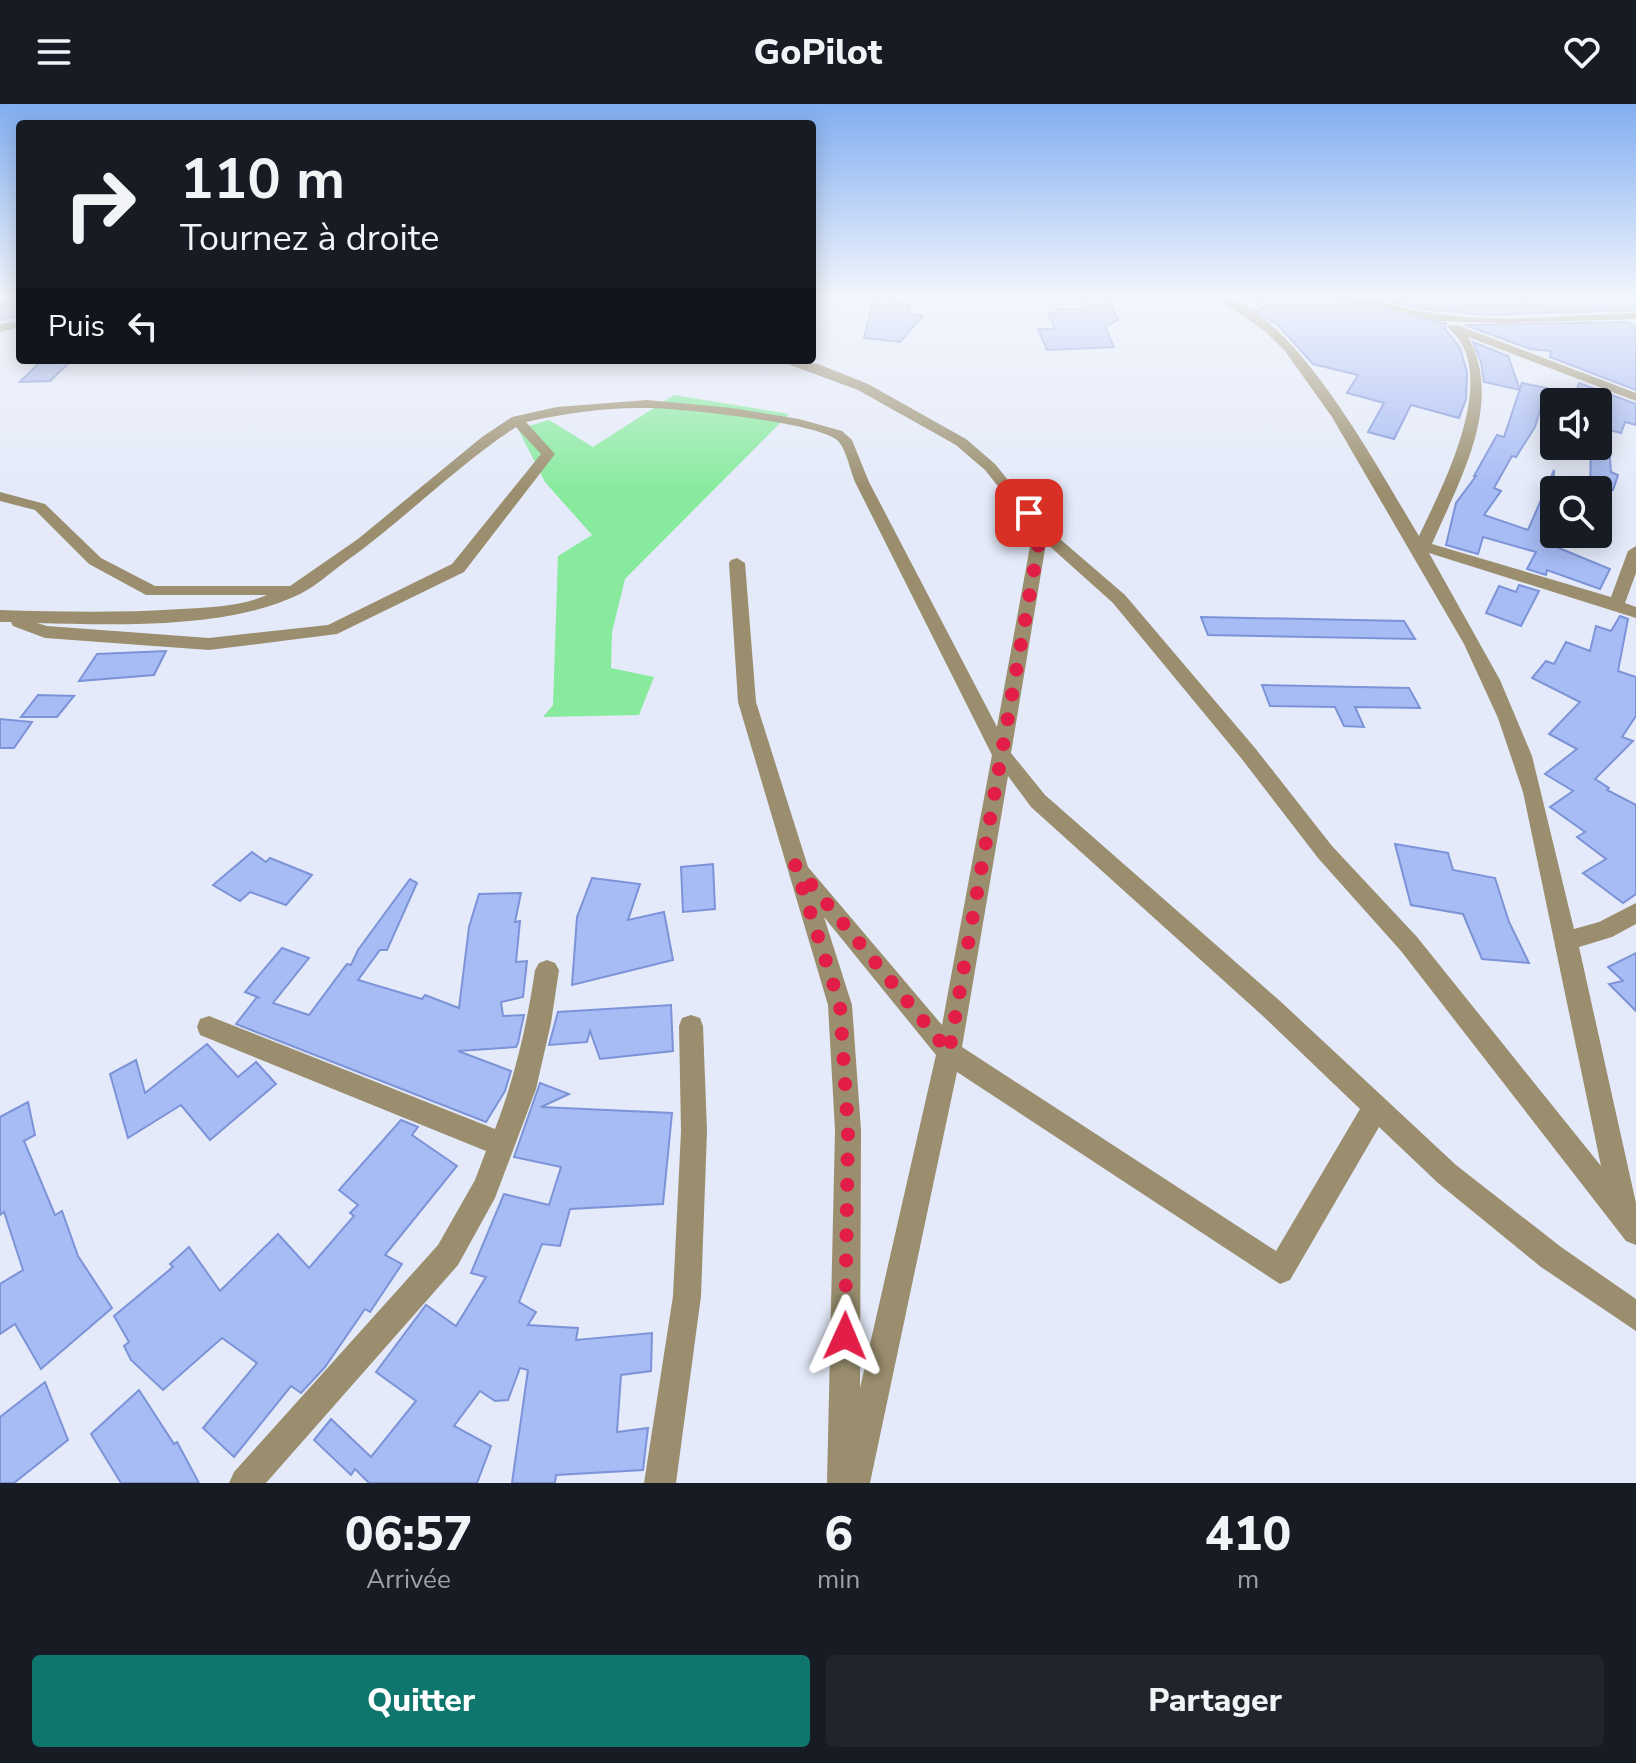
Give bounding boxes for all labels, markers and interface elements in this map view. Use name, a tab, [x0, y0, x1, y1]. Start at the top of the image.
text: GoPilot	[754, 28, 882, 77]
icon: menu	[32, 30, 76, 74]
icon: heart	[1560, 30, 1604, 74]
text: 110 m	[180, 141, 345, 218]
icon: right	[48, 152, 152, 256]
text: Tournez à droite	[180, 214, 439, 263]
icon: left	[121, 304, 165, 348]
text: Puis	[48, 306, 105, 347]
map controls	[1540, 388, 1612, 548]
button: sound	[1540, 388, 1612, 460]
button: search	[1540, 476, 1612, 548]
pin	[995, 479, 1063, 547]
icon: arrive	[1007, 491, 1051, 535]
position arrow	[803, 1294, 887, 1378]
text: 06:57	[345, 1501, 472, 1567]
text: 6	[824, 1501, 853, 1567]
text: 410	[1205, 1501, 1291, 1567]
text: Arrivée	[366, 1562, 451, 1597]
text: min	[817, 1562, 860, 1597]
text: m	[1237, 1562, 1259, 1597]
button: Quitter	[32, 1655, 810, 1747]
button: Partager	[826, 1655, 1604, 1747]

